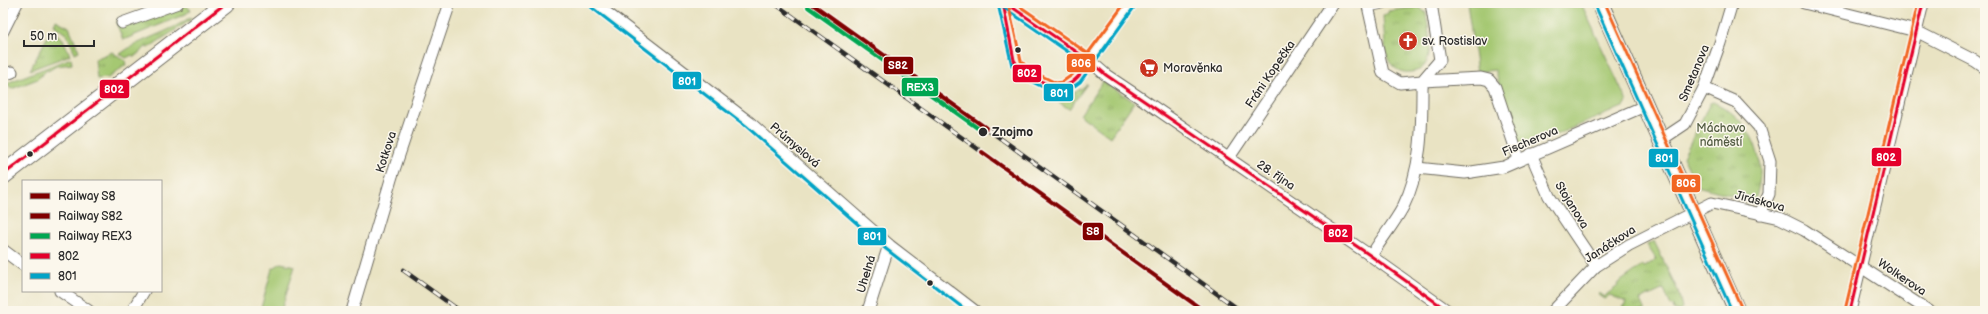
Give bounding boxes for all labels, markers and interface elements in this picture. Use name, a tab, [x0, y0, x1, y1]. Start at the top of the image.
scale bar	[24, 22, 94, 48]
text: 50 m	[30, 29, 57, 44]
church icon: sv. Rostislav	[1397, 30, 1419, 52]
place label: sv. Rostislav	[1422, 34, 1488, 49]
street label: Fráni Kopečka	[1242, 37, 1299, 111]
street label: Smetanova	[1676, 42, 1713, 104]
unlabelled marker	[1013, 45, 1023, 55]
line badge: 806	[1066, 53, 1096, 73]
line badge: S82	[883, 56, 914, 75]
text: 806	[1071, 57, 1091, 70]
supermarket icon: Moravěnka	[1138, 57, 1160, 79]
text: S82	[888, 59, 908, 72]
place label: Moravěnka	[1163, 61, 1223, 76]
line badge: 802	[1012, 64, 1042, 83]
text: 802	[1017, 67, 1037, 80]
line badge: 801	[672, 71, 702, 90]
text: 801	[678, 75, 696, 88]
line badge: REX3	[901, 77, 939, 97]
line badge: 802	[99, 79, 130, 99]
text: REX3	[906, 81, 934, 94]
text: 802	[104, 83, 124, 96]
line badge: 801	[1043, 83, 1074, 102]
text: 801	[1050, 87, 1068, 100]
street label: Průmyslová	[767, 120, 823, 171]
park label: Máchovo náměstí	[1696, 121, 1746, 150]
street label: Fischerova	[1500, 123, 1561, 160]
place label: Znojmo	[992, 125, 1033, 140]
marker: Znojmo	[977, 126, 989, 138]
street label: Kotkova	[373, 129, 400, 175]
line badge: 802	[1871, 147, 1902, 167]
line badge: 801	[1648, 148, 1679, 168]
unlabelled marker	[25, 149, 35, 159]
text: 802	[1876, 151, 1896, 164]
text: 801	[1655, 152, 1673, 165]
street label: 28. října	[1254, 157, 1298, 194]
line badge: 806	[1671, 174, 1701, 193]
text: 806	[1676, 177, 1696, 190]
street label: Stojanova	[1551, 179, 1592, 232]
legend	[22, 180, 162, 292]
street label: Jiráskova	[1733, 188, 1787, 215]
text: Railway S8	[58, 189, 115, 204]
text: Railway S82	[58, 209, 123, 224]
line badge: S8	[1082, 222, 1104, 241]
street label: Janáčkova	[1582, 222, 1639, 266]
line badge: 802	[1323, 224, 1353, 243]
text: S8	[1086, 225, 1100, 238]
line badge: 801	[857, 227, 887, 246]
text: 802	[1328, 227, 1348, 240]
text: Railway REX3	[58, 229, 132, 244]
text: 801	[863, 230, 881, 243]
text: 802	[58, 249, 79, 264]
street label: Uhelná	[854, 253, 879, 295]
street label: Wolkerova	[1874, 256, 1929, 299]
text: 801	[58, 269, 77, 284]
unlabelled marker	[925, 278, 935, 288]

